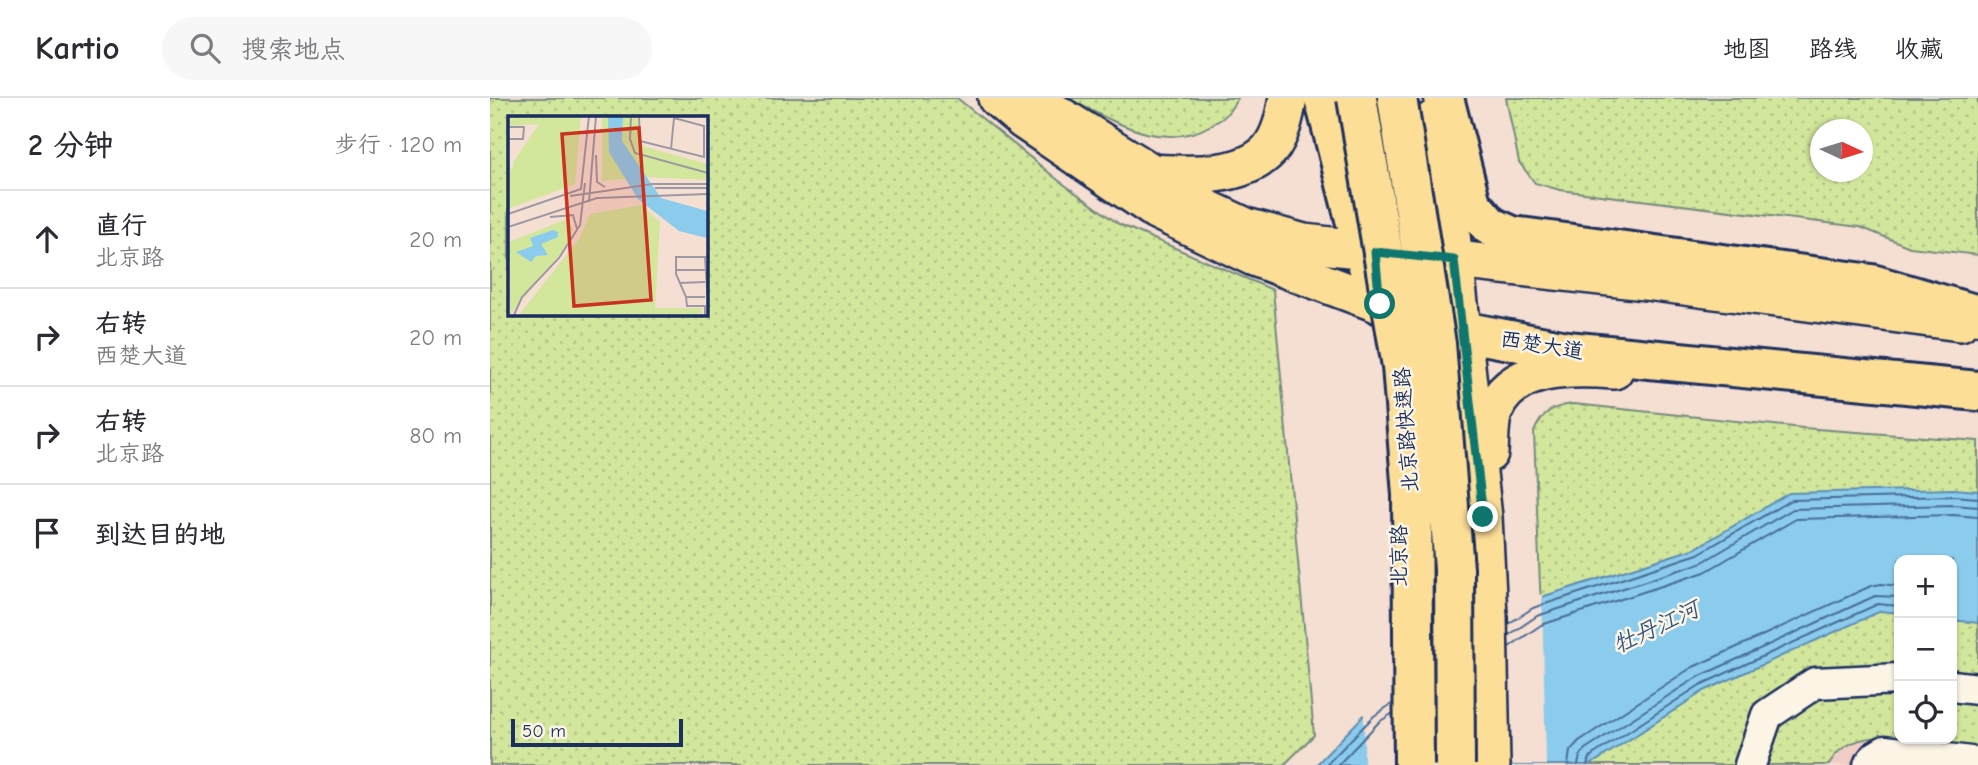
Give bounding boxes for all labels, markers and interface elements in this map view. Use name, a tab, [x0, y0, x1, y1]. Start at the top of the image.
search box	[162, 17, 652, 80]
text: Kartio	[35, 29, 120, 67]
icon: search	[186, 29, 224, 67]
text: 搜索地点	[242, 35, 346, 65]
text: 地图	[1723, 35, 1771, 63]
text: 路线	[1809, 35, 1857, 63]
text: 收藏	[1895, 35, 1943, 63]
inset map	[508, 116, 707, 315]
north arrow	[1810, 119, 1873, 182]
text: 2 分钟	[28, 128, 114, 163]
text: 步行 · 120 m	[335, 131, 462, 158]
text: 直行	[95, 211, 147, 241]
icon: ahead	[28, 220, 66, 258]
text: 20 m	[409, 226, 462, 253]
text: 北京路	[95, 244, 164, 271]
route start	[1364, 288, 1395, 319]
text: 右转	[95, 309, 147, 339]
icon: right	[28, 318, 66, 356]
text: 20 m	[409, 324, 462, 351]
street label: 西楚大道	[1499, 327, 1585, 363]
text: 西楚大道	[95, 342, 187, 369]
street label: 北京路快速路	[1390, 366, 1422, 494]
text: 右转	[95, 407, 147, 437]
icon: right	[28, 416, 66, 454]
text: 80 m	[409, 422, 462, 449]
text: 北京路	[95, 440, 164, 467]
route end	[1467, 501, 1498, 532]
icon: arrive	[28, 514, 66, 552]
text: 到达目的地	[95, 520, 225, 550]
street label: 北京路	[1387, 525, 1411, 588]
map controls	[1894, 555, 1957, 744]
button: +	[1894, 555, 1957, 618]
water label: 牡丹江河	[1609, 594, 1707, 659]
button: −	[1894, 618, 1957, 681]
button: locate	[1894, 681, 1957, 744]
scale bar	[511, 716, 682, 748]
text: 50 m	[522, 720, 566, 742]

